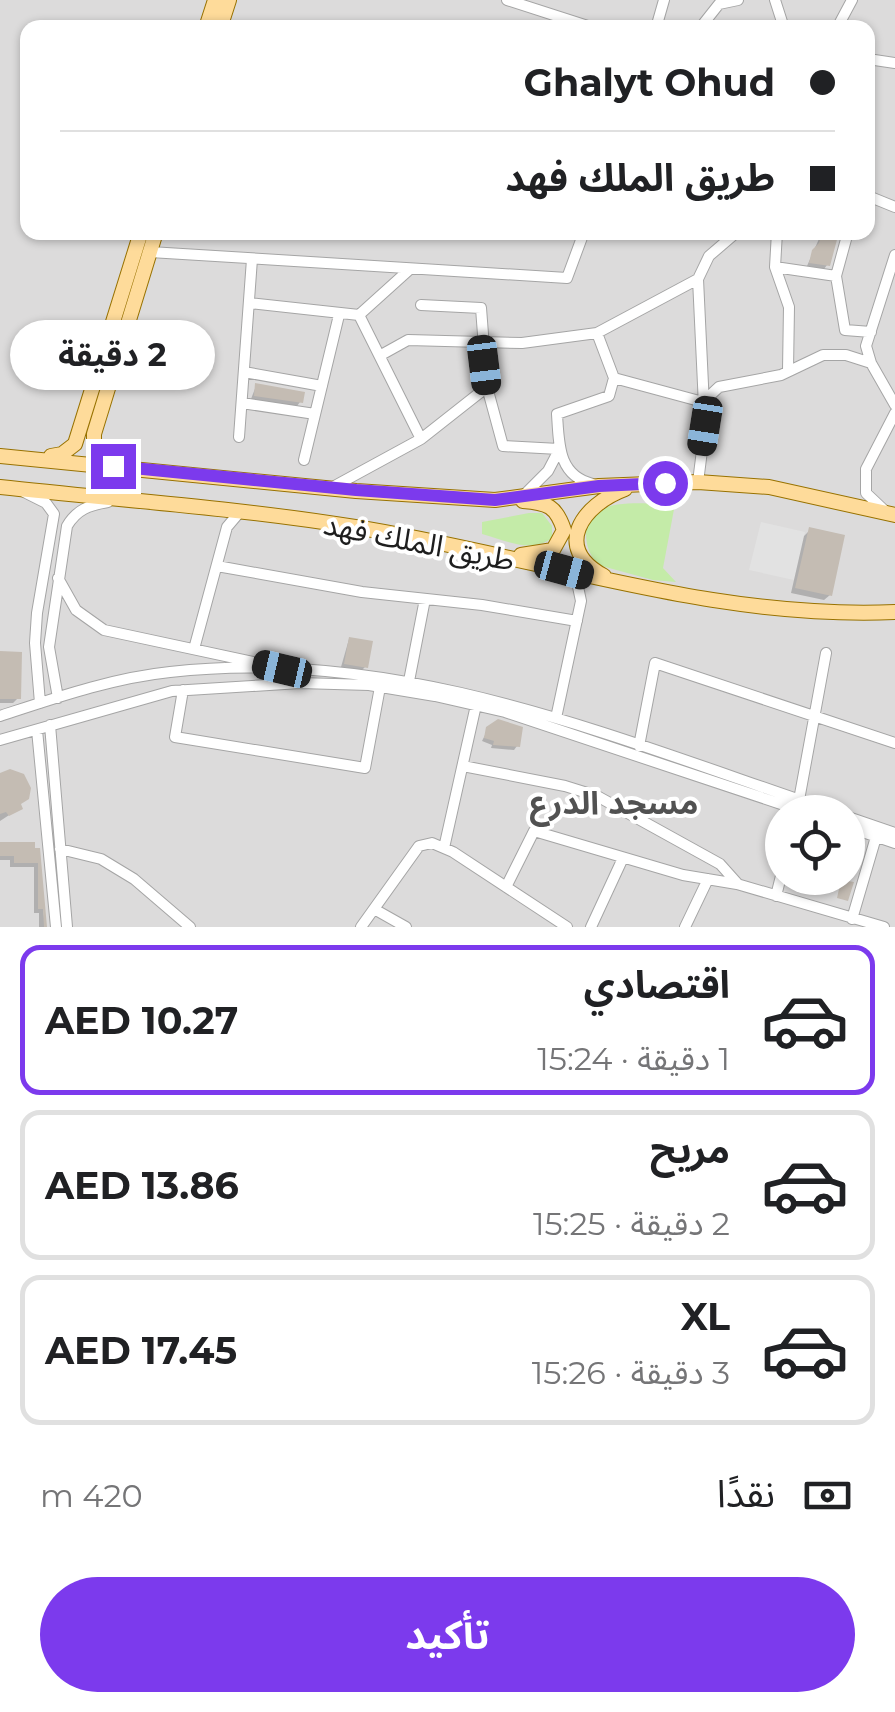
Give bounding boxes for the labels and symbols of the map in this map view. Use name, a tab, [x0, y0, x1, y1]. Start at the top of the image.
callout: 2 دقيقة	[11, 321, 216, 391]
car	[465, 333, 503, 397]
car	[685, 394, 725, 458]
route end	[91, 444, 136, 489]
route start	[643, 461, 688, 506]
street label: طريق الملك فهد	[320, 505, 518, 579]
car	[531, 548, 597, 592]
car	[249, 648, 315, 690]
district label: مسجد الدرع	[530, 783, 698, 827]

